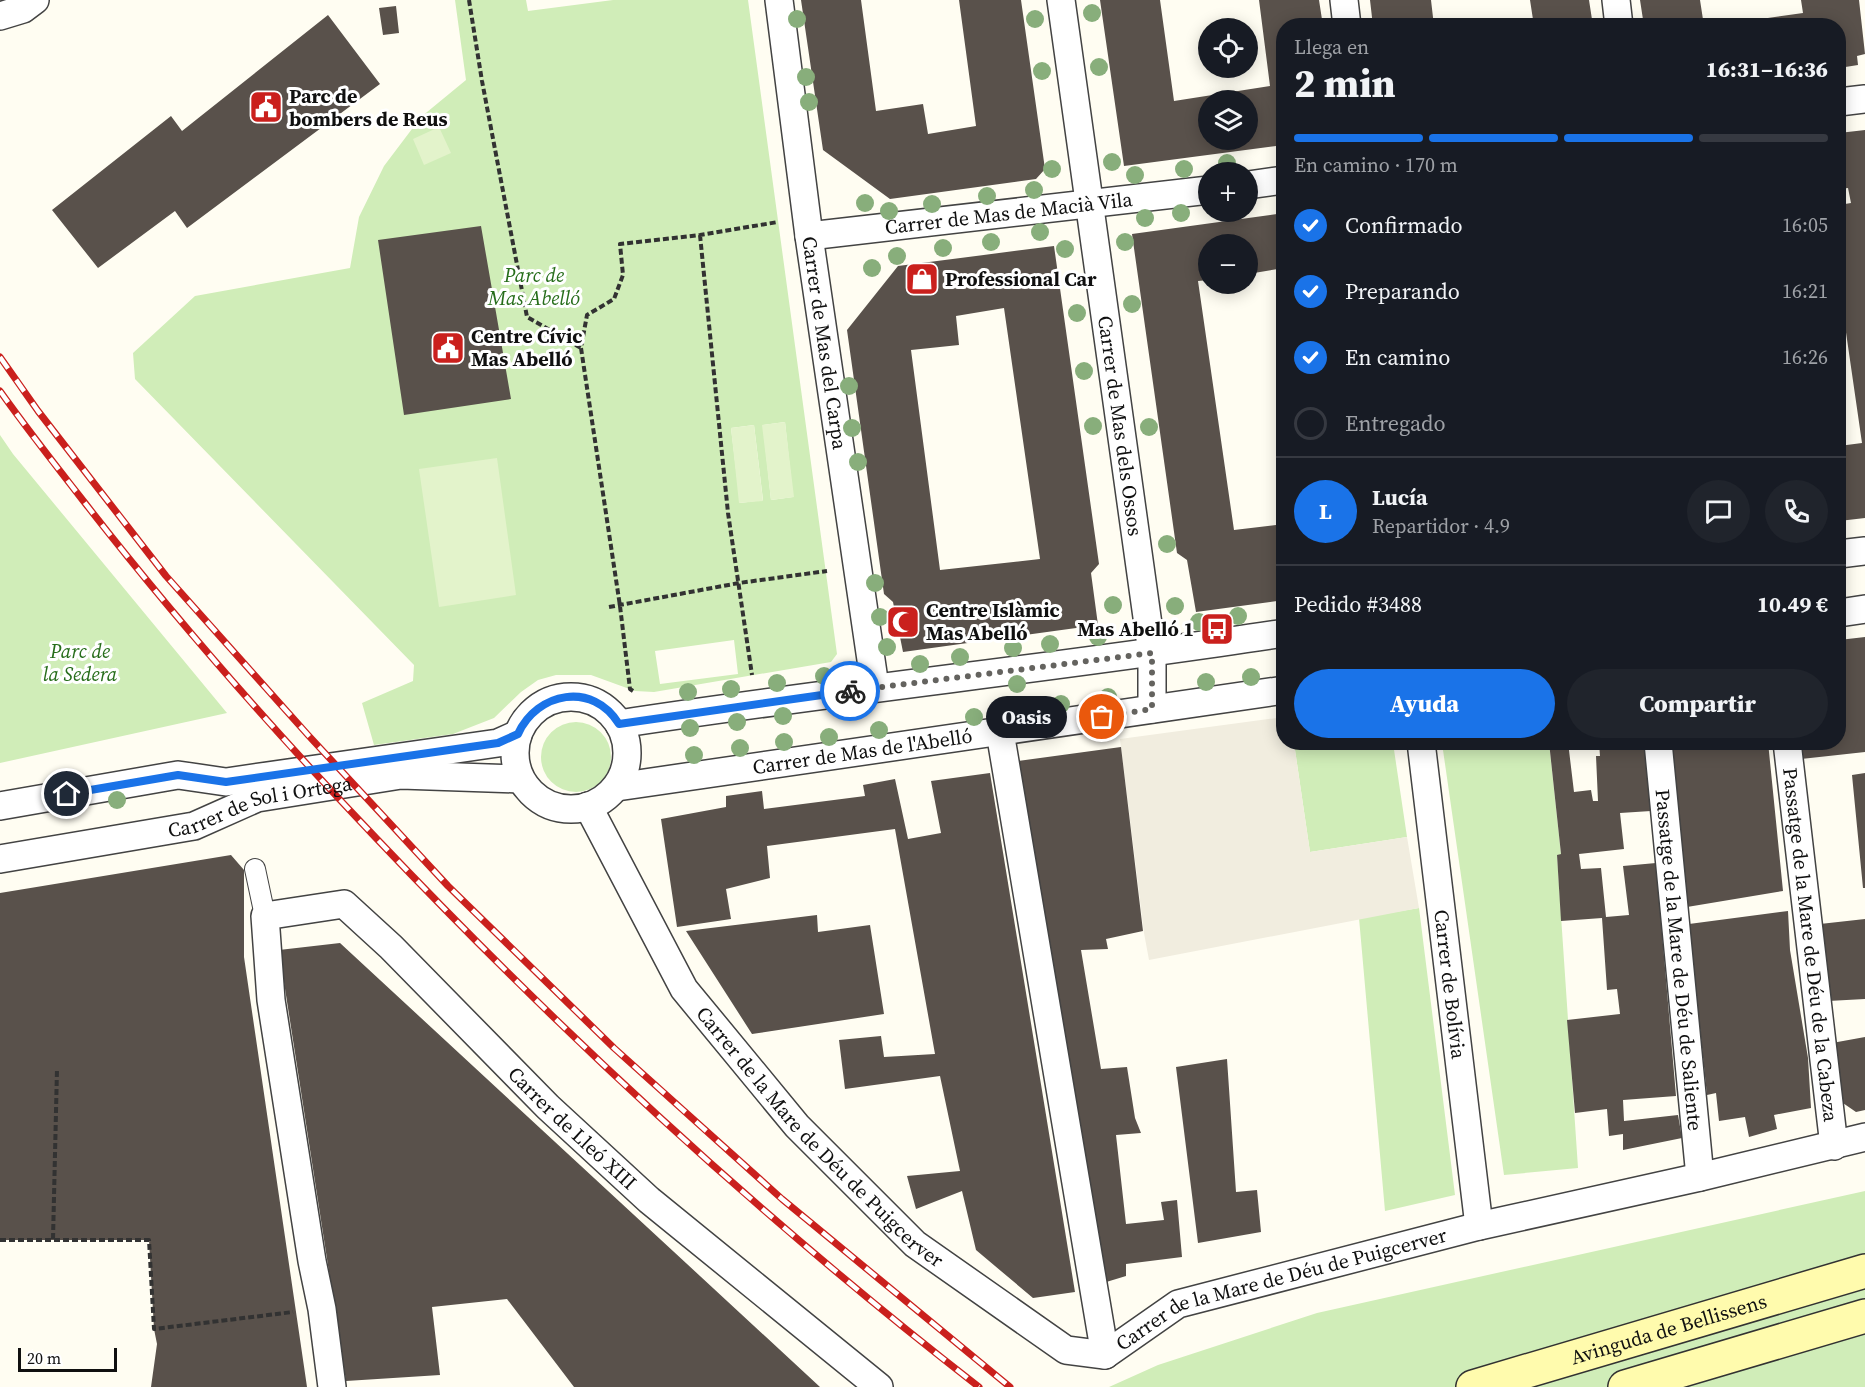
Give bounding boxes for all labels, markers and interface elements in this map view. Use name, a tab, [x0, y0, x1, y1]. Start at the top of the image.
map controls	[1198, 18, 1258, 294]
button: locate	[1198, 18, 1258, 78]
text: Llega en	[1294, 33, 1369, 61]
text: 16:31–16:36	[1706, 54, 1828, 84]
text: 2 min	[1294, 57, 1396, 110]
place label: Parc de bombers de Reus	[289, 82, 448, 133]
public building icon: Parc de bombers de Reus	[248, 89, 284, 125]
button: layers	[1198, 90, 1258, 150]
text: En camino · 170 m	[1294, 151, 1458, 179]
button: +	[1198, 162, 1258, 222]
street label: Carrer de Mas de Macià Vila	[883, 185, 1135, 241]
icon: check	[1294, 209, 1327, 242]
text: Confirmado	[1345, 210, 1463, 240]
text: 16:05	[1782, 211, 1828, 239]
street label: Carrer de Mas del Carpa	[795, 234, 854, 452]
button: −	[1198, 234, 1258, 294]
park label: Parc de Mas Abelló	[487, 261, 580, 312]
shop icon: Professional Car	[904, 261, 940, 297]
place label: Professional Car	[945, 265, 1097, 293]
icon: check	[1294, 275, 1327, 308]
text: Preparando	[1345, 276, 1460, 306]
text: 16:21	[1782, 277, 1828, 305]
street label: Carrer de Mas dels Ossos	[1091, 314, 1150, 538]
place label: Centre Cívic Mas Abelló	[471, 322, 583, 373]
public building icon: Centre Cívic Mas Abelló	[430, 330, 466, 366]
icon: check	[1294, 341, 1327, 374]
text: En camino	[1345, 342, 1450, 372]
text: 16:26	[1782, 343, 1828, 371]
text: Entregado	[1345, 408, 1446, 438]
button: chat	[1687, 480, 1750, 543]
button: phone	[1765, 480, 1828, 543]
text: Lucía	[1372, 482, 1428, 512]
text: L	[1319, 496, 1332, 526]
text: Repartidor · 4.9	[1372, 512, 1510, 540]
text: Pedido #3488	[1294, 589, 1422, 619]
text: 10.49 €	[1757, 589, 1828, 619]
place label: Centre Islàmic Mas Abelló	[926, 596, 1060, 647]
mosque icon: Centre Islàmic Mas Abelló	[885, 604, 921, 640]
bus stop icon: Mas Abelló 1	[1199, 611, 1235, 647]
place label: Mas Abelló 1	[1077, 615, 1194, 643]
park label: Parc de la Sedera	[43, 637, 118, 688]
courier	[820, 661, 880, 721]
button: Ayuda	[1294, 669, 1555, 738]
button: Compartir	[1567, 669, 1828, 738]
icon: bike	[834, 675, 867, 708]
pin	[1076, 691, 1127, 742]
callout: Oasis	[985, 696, 1066, 738]
icon: bag	[1085, 700, 1118, 733]
text: Oasis	[1002, 703, 1051, 731]
street label: Carrer de Mas de l'Abelló	[751, 721, 974, 781]
street label: Passatge de la Mare de Déu de la Cabeza	[1776, 766, 1845, 1124]
pin	[41, 768, 92, 819]
street label: Carrer de Sol i Ortega	[166, 769, 355, 844]
icon: home	[50, 777, 83, 810]
street label: Passatge de la Mare de Déu de Saliente	[1649, 788, 1709, 1132]
street label: Carrer de Bolívia	[1427, 908, 1473, 1061]
street label: Carrer de la Mare de Déu de Puigcerver	[690, 1000, 950, 1274]
street label: Carrer de Lleó XIII	[502, 1060, 643, 1196]
street label: Carrer de la Mare de Déu de Puigcerver	[1110, 1221, 1450, 1357]
street label: Avinguda de Bellissens	[1567, 1287, 1770, 1371]
scale bar	[18, 1345, 117, 1372]
text: 20 m	[27, 1347, 61, 1369]

